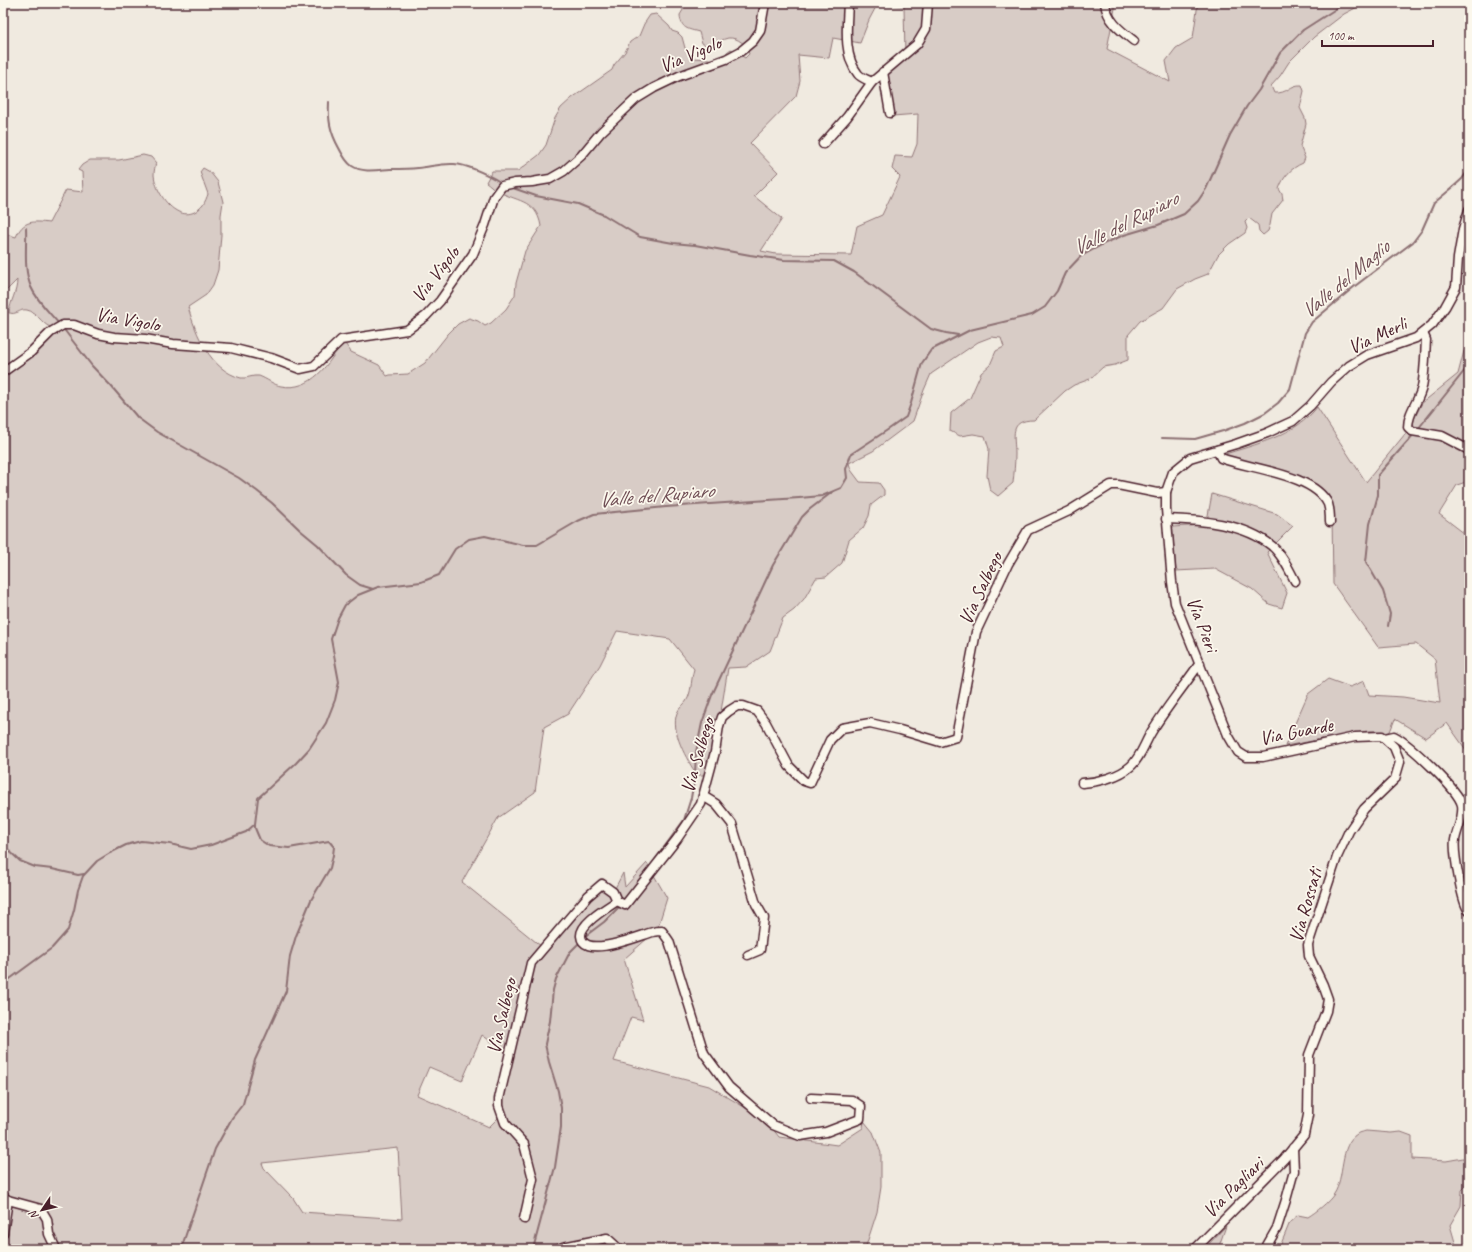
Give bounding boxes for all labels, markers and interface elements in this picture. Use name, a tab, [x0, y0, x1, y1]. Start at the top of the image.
scale bar	[1322, 22, 1433, 48]
text: 100 m	[1328, 28, 1355, 44]
street label: Via Vigolo	[656, 30, 727, 79]
water label: Valle del Rupiaro	[1068, 184, 1184, 261]
water label: Valle del Maglio	[1295, 233, 1397, 324]
street label: Via Vigolo	[406, 240, 466, 307]
street label: Via Vigolo	[94, 302, 164, 338]
street label: Via Merli	[1344, 310, 1412, 360]
water label: Valle del Rupiaro	[598, 477, 717, 513]
street label: Via Salbego	[953, 546, 1009, 628]
street label: Via Pieri	[1181, 593, 1225, 657]
street label: Via Guarde	[1257, 712, 1336, 751]
street label: Via Salbego	[675, 713, 721, 796]
street label: Via Rossati	[1283, 863, 1329, 945]
street label: Via Salbego	[481, 974, 523, 1056]
street label: Via Pagliari	[1198, 1150, 1271, 1223]
north arrow	[22, 1190, 62, 1230]
text: N	[25, 1207, 41, 1223]

